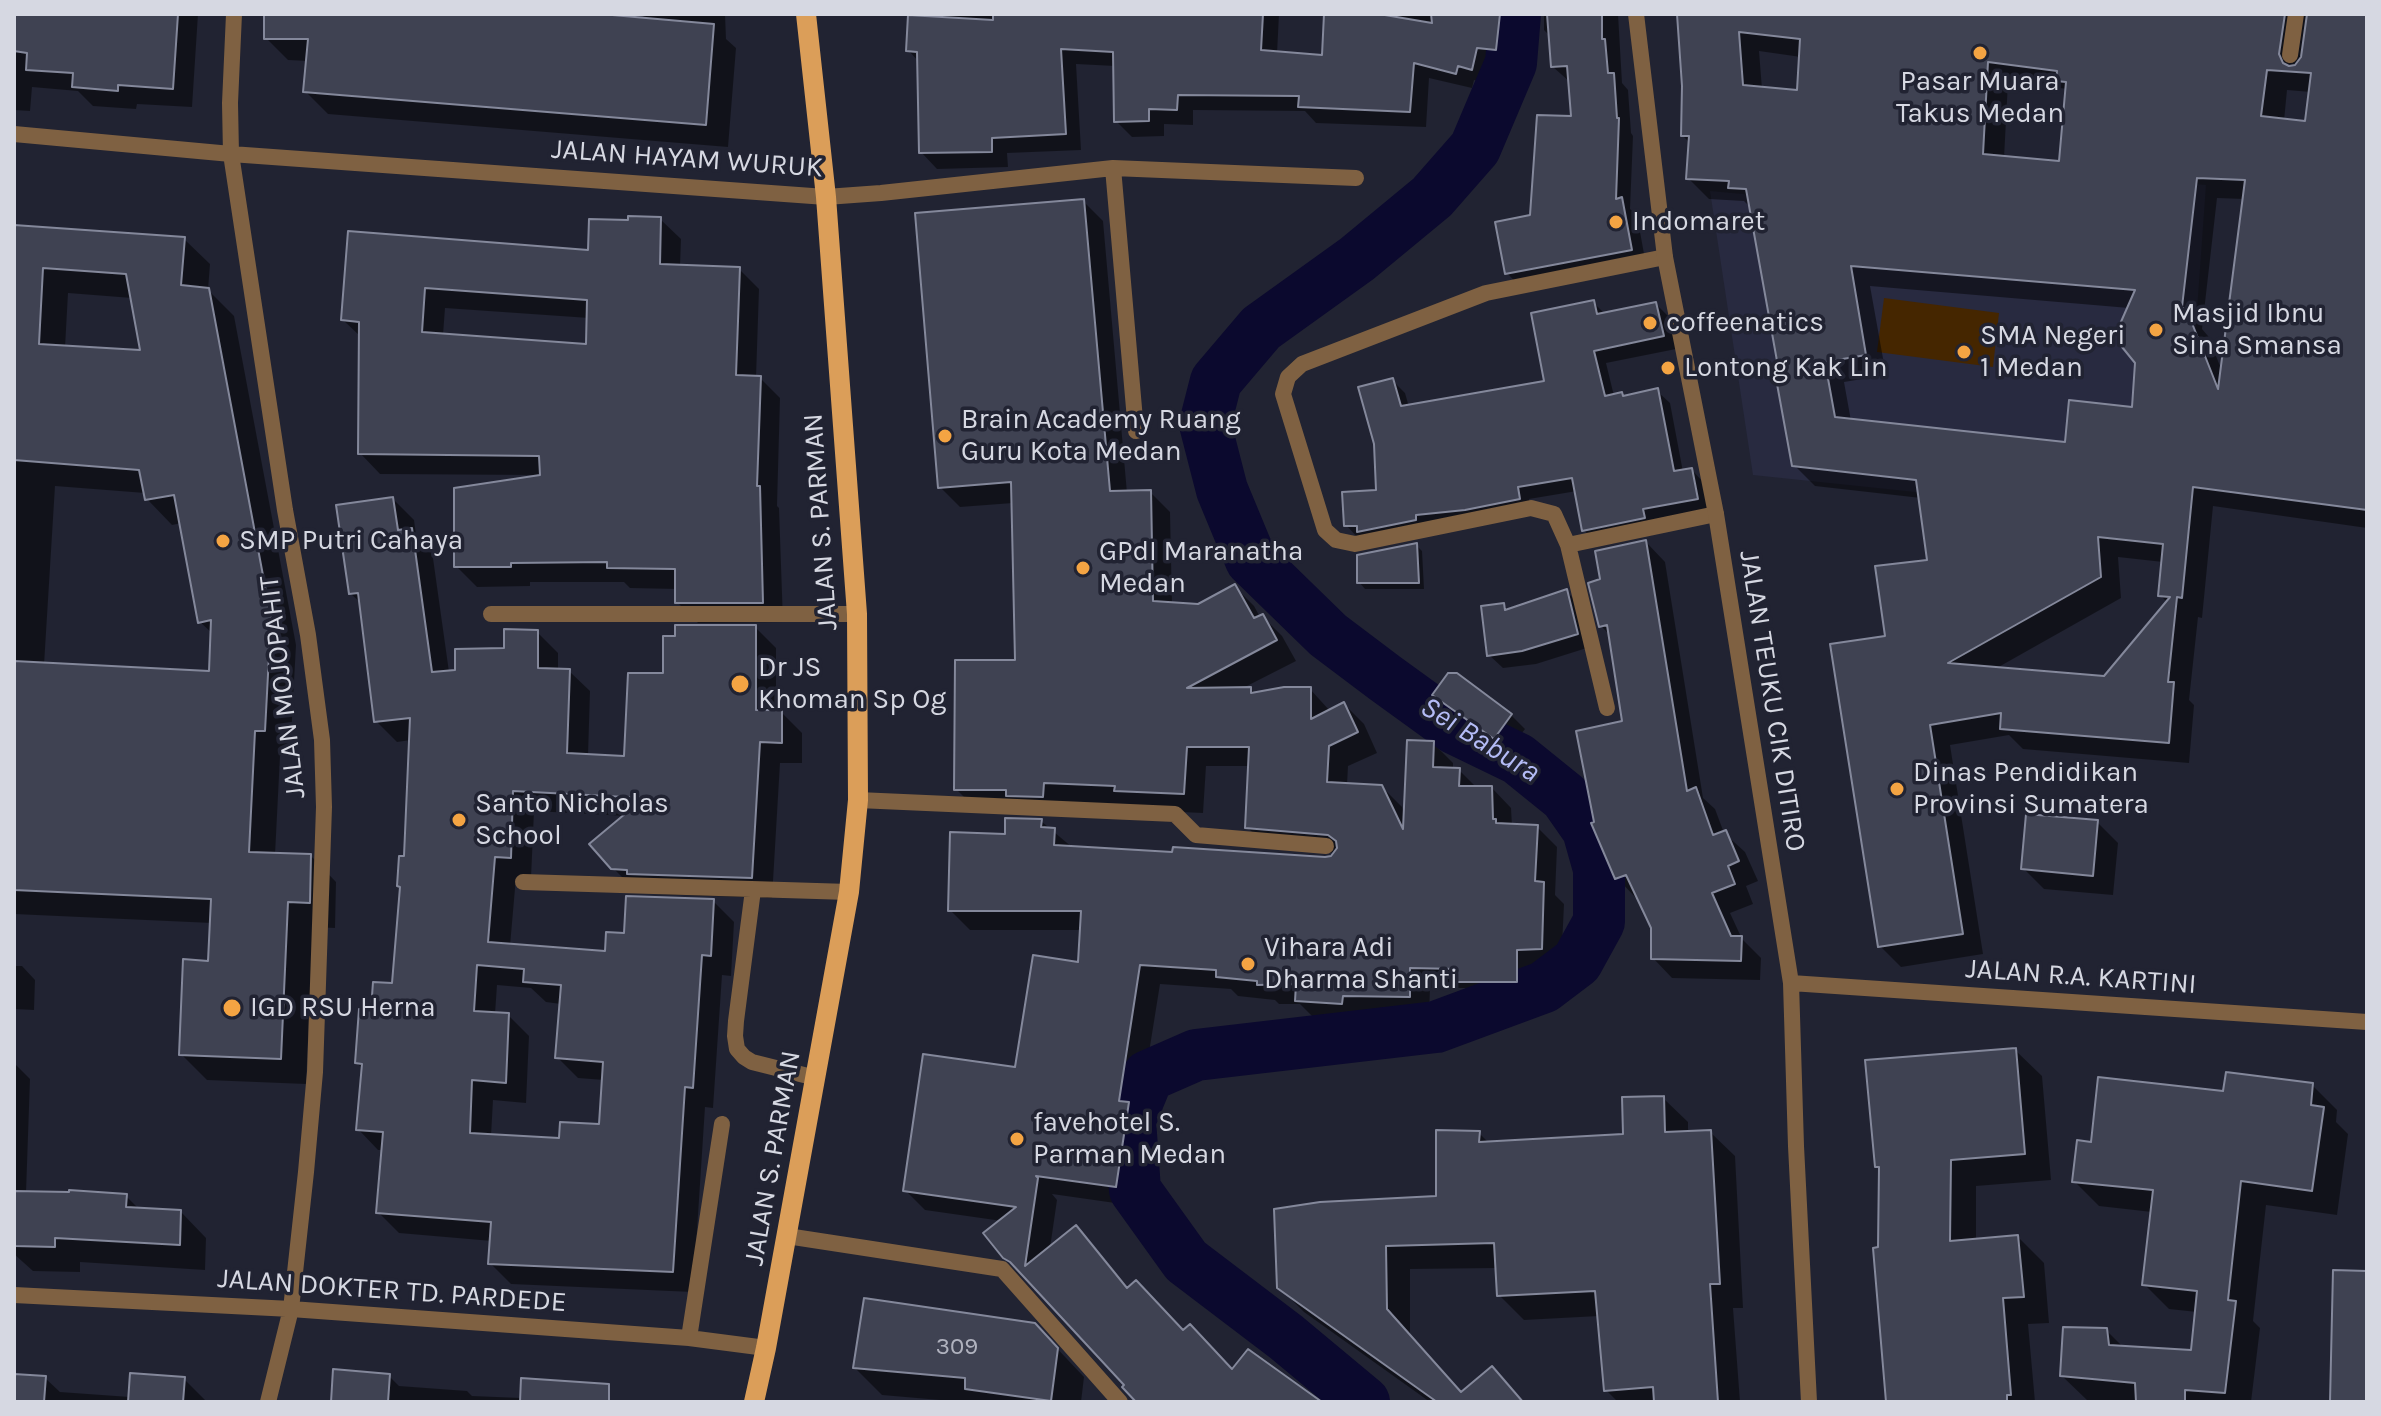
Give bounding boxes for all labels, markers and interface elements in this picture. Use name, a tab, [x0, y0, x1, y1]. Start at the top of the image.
marker: Pasar Muara Takus Medan	[1971, 44, 1989, 62]
place label: Pasar Muara Takus Medan	[1896, 65, 2064, 131]
street label: JALAN HAYAM WURUK	[550, 133, 824, 185]
place label: Indomaret	[1632, 205, 1765, 239]
marker: Indomaret	[1607, 213, 1625, 231]
place label: Masjid Ibnu Sina Smansa	[2172, 297, 2342, 363]
place label: coffeenatics	[1666, 306, 1824, 340]
marker: coffeenatics	[1641, 314, 1659, 332]
place label: SMA Negeri 1 Medan	[1980, 319, 2126, 385]
marker: Masjid Ibnu Sina Smansa	[2147, 321, 2165, 339]
marker: SMA Negeri 1 Medan	[1955, 343, 1973, 361]
place label: Lontong Kak Lin	[1684, 351, 1888, 385]
marker: Lontong Kak Lin	[1659, 359, 1677, 377]
place label: Brain Academy Ruang Guru Kota Medan	[961, 403, 1241, 469]
street label: JALAN S. PARMAN	[797, 412, 845, 632]
marker: Brain Academy Ruang Guru Kota Medan	[936, 427, 954, 445]
place label: SMP Putri Cahaya	[239, 524, 463, 558]
marker: SMP Putri Cahaya	[214, 532, 232, 550]
place label: GPdI Maranatha Medan	[1099, 535, 1303, 601]
street label: JALAN TEUKU CIK DITIRO	[1732, 548, 1812, 854]
marker: GPdI Maranatha Medan	[1074, 559, 1092, 577]
street label: JALAN MOJOPAHIT	[253, 573, 313, 801]
place label: Dr JS Khoman Sp Og	[758, 651, 946, 717]
marker: Dr JS Khoman Sp Og	[729, 673, 751, 695]
water label: Sei Babura	[1414, 689, 1546, 791]
place label: Dinas Pendidikan Provinsi Sumatera	[1913, 756, 2149, 822]
marker: Dinas Pendidikan Provinsi Sumatera	[1888, 780, 1906, 798]
place label: Santo Nicholas School	[475, 787, 669, 853]
marker: Santo Nicholas School	[450, 811, 468, 829]
place label: Vihara Adi Dharma Shanti	[1264, 931, 1458, 997]
street label: JALAN R.A. KARTINI	[1964, 952, 2198, 1002]
marker: Vihara Adi Dharma Shanti	[1239, 955, 1257, 973]
place label: IGD RSU Herna	[250, 991, 436, 1025]
marker: IGD RSU Herna	[221, 997, 243, 1019]
street label: JALAN S. PARMAN	[738, 1048, 808, 1268]
place label: favehotel S. Parman Medan	[1033, 1106, 1226, 1172]
marker: favehotel S. Parman Medan	[1008, 1130, 1026, 1148]
street label: JALAN DOKTER TD. PARDEDE	[216, 1262, 568, 1320]
house number: 309	[936, 1333, 978, 1361]

